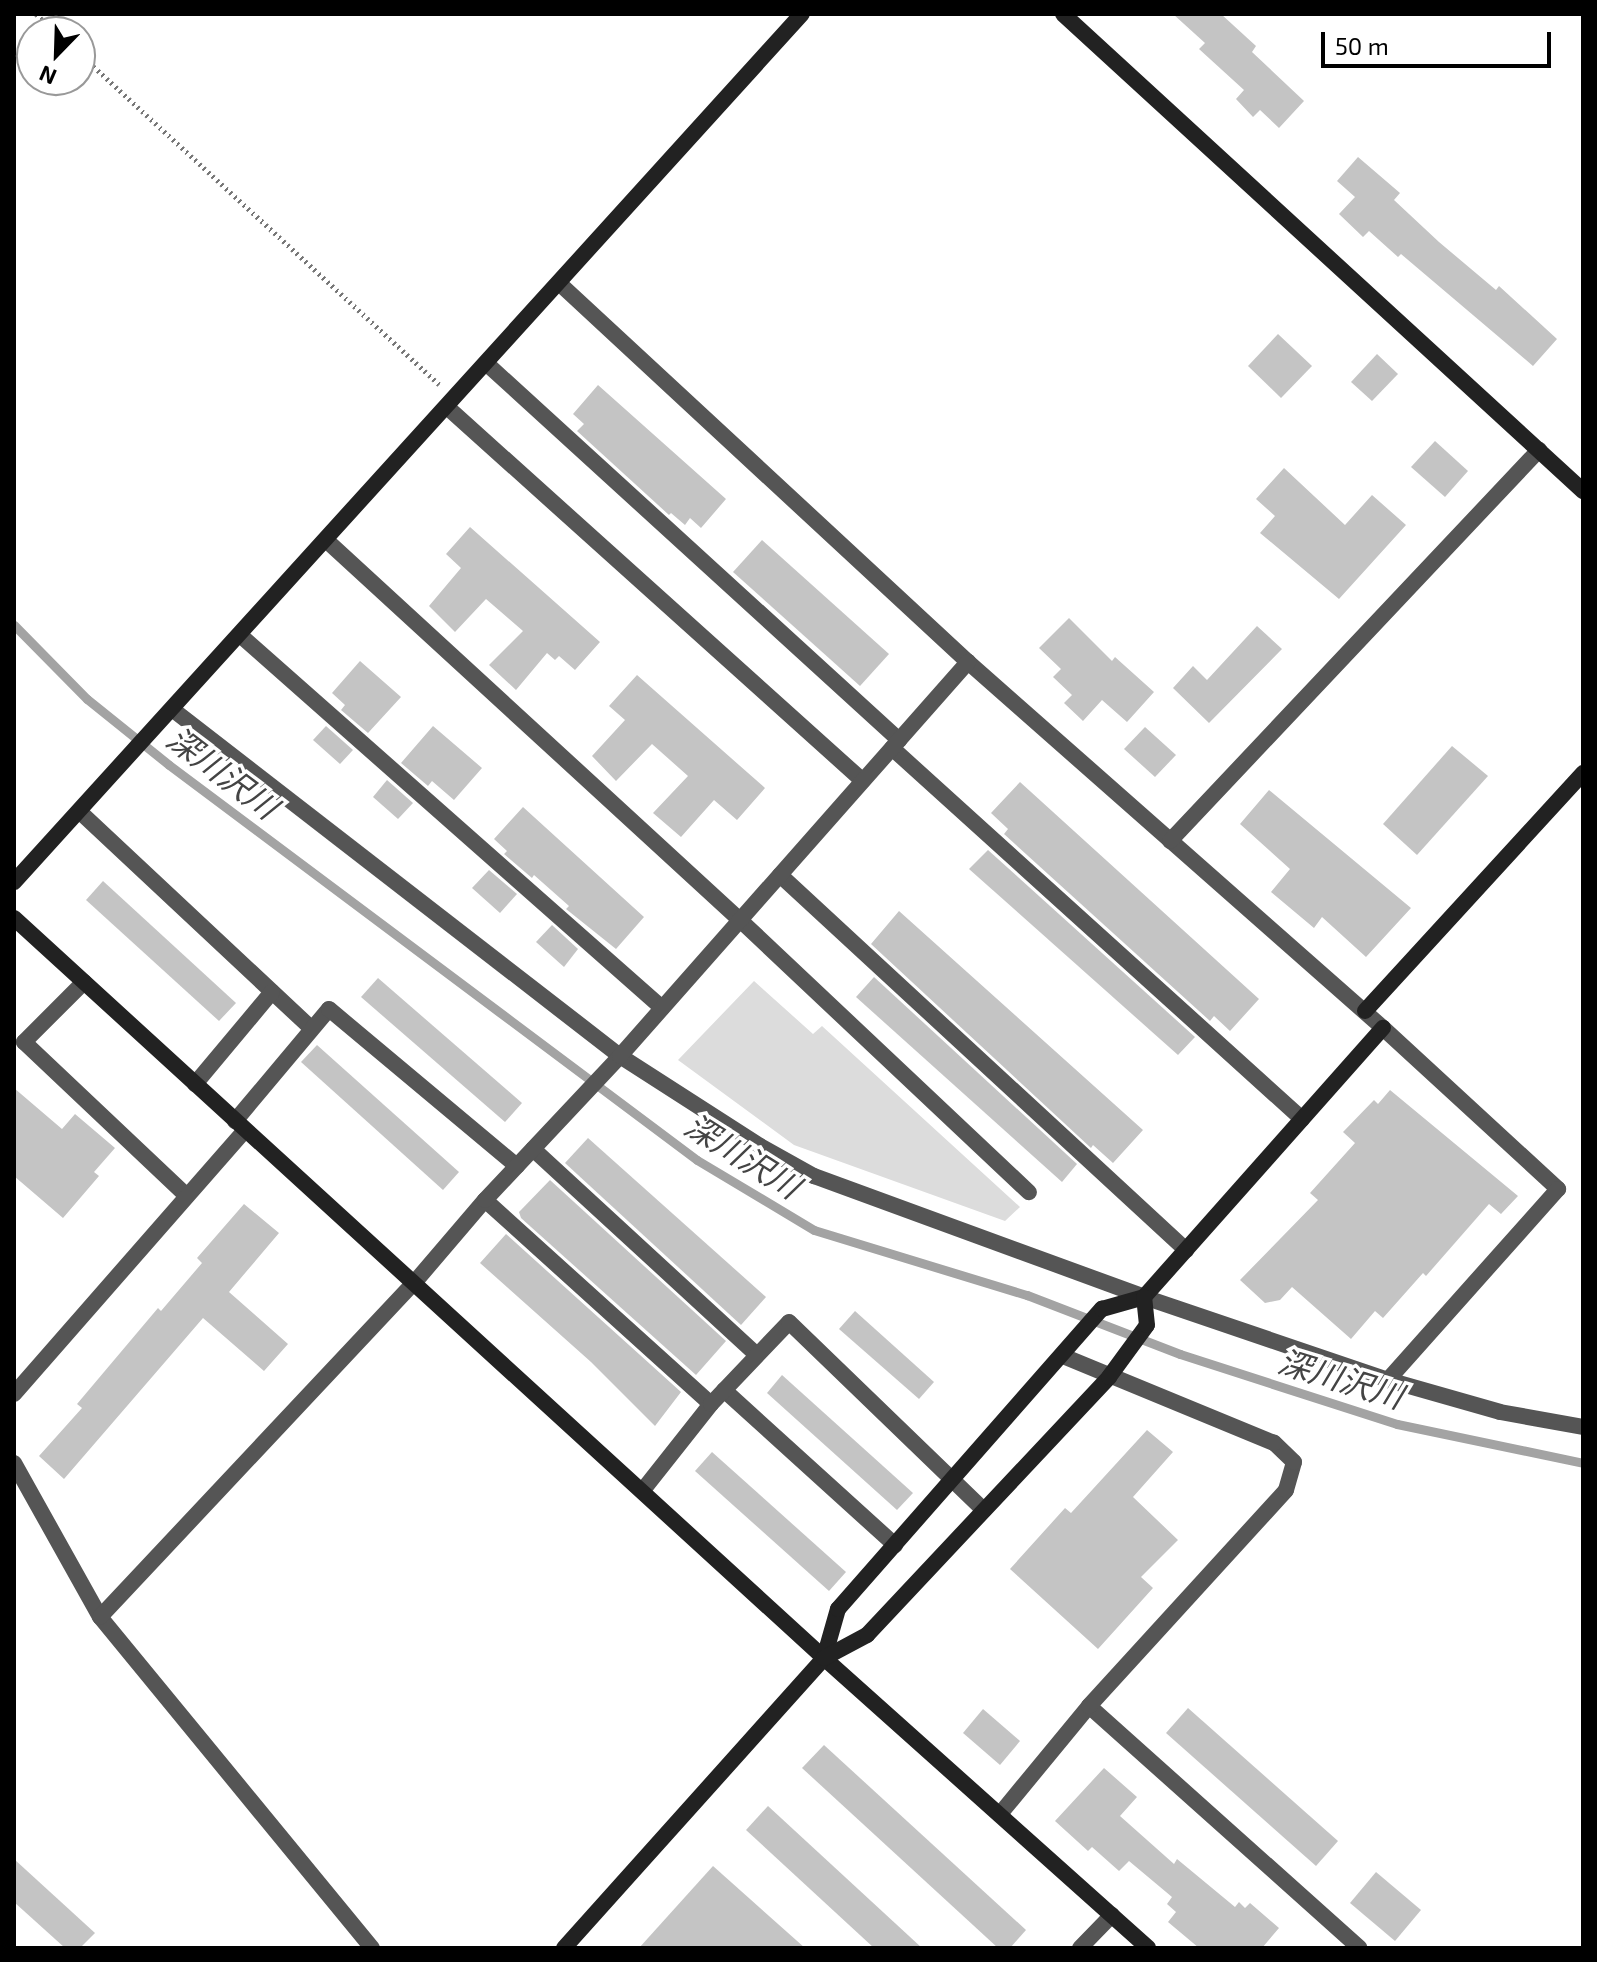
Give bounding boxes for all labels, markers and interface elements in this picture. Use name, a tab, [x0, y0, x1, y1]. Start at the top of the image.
north arrow	[16, 16, 96, 96]
scale bar	[1325, 16, 1555, 66]
text: 50 m	[1335, 31, 1389, 60]
text: N	[35, 61, 60, 91]
water label: 深川沢川	[160, 718, 286, 826]
water label: 深川沢川	[679, 1105, 807, 1205]
water label: 深川沢川	[1274, 1341, 1408, 1415]

